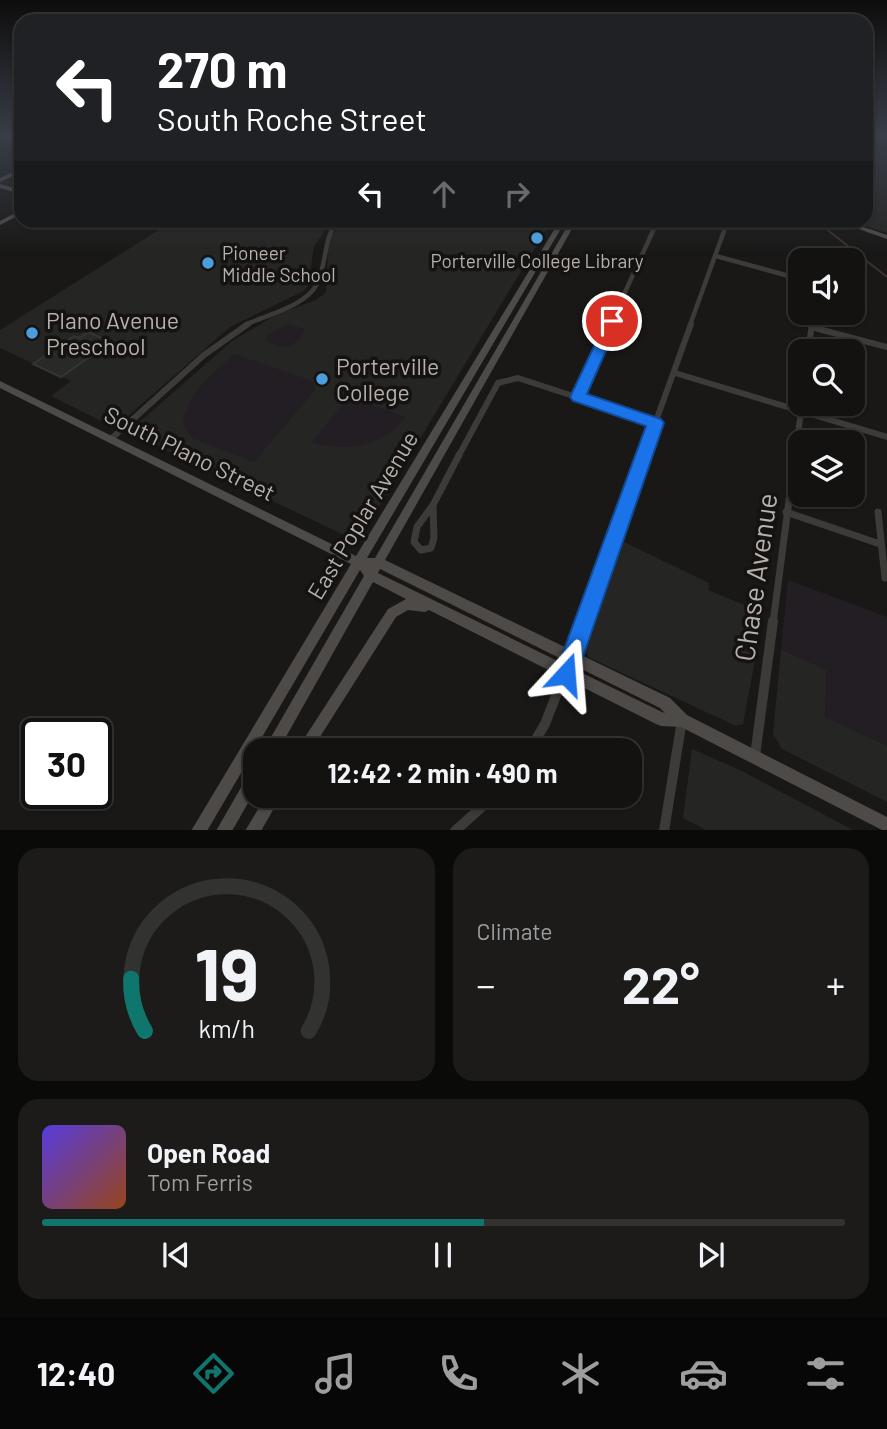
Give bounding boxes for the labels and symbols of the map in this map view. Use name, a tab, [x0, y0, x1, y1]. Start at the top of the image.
marker: Porterville College Library	[529, 230, 545, 246]
place label: Pioneer Middle School	[222, 241, 336, 286]
place label: Porterville College Library	[431, 249, 644, 272]
marker: Pioneer Middle School	[200, 255, 216, 271]
pin	[582, 291, 642, 351]
place label: Plano Avenue Preschool	[46, 306, 179, 360]
marker: Plano Avenue Preschool	[24, 325, 40, 341]
place label: Porterville College	[336, 352, 439, 406]
marker: Porterville College	[314, 371, 330, 387]
street label: South Plano Street	[100, 400, 280, 506]
street label: East Poplar Avenue	[301, 426, 423, 604]
street label: Chase Avenue	[726, 491, 784, 663]
position arrow	[529, 637, 603, 711]
speed limit sign: 30	[21, 718, 112, 809]

